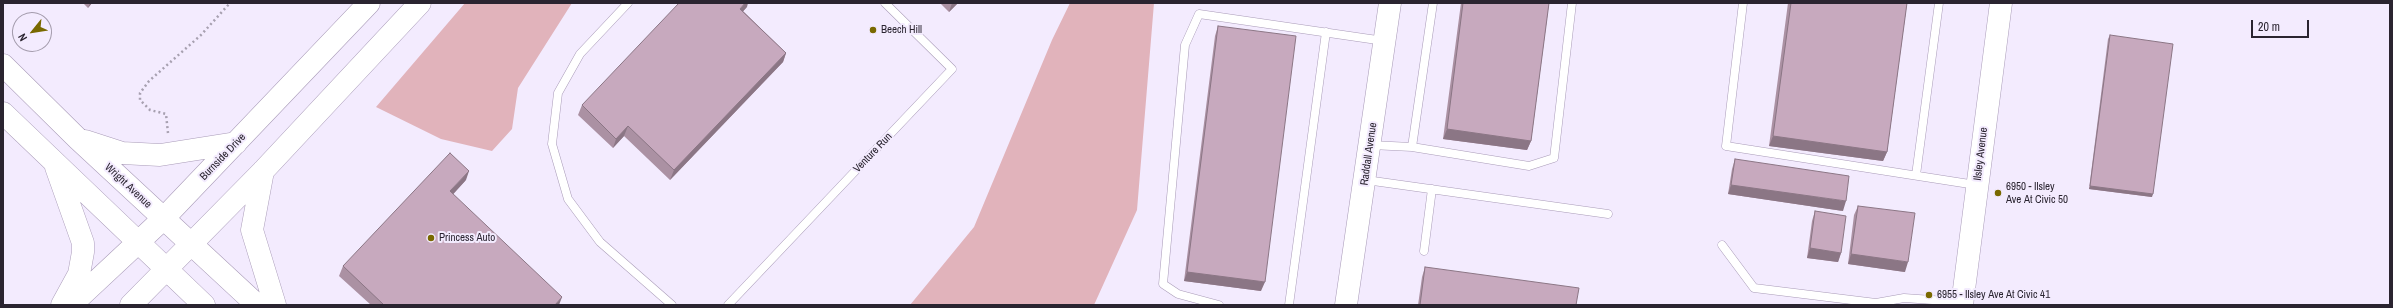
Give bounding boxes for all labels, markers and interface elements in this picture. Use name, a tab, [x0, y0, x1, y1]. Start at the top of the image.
north arrow	[12, 12, 52, 52]
scale bar	[2253, 12, 2311, 38]
text: 20 m	[2258, 19, 2280, 35]
place label: Beech Hill	[881, 23, 922, 37]
marker: Beech Hill	[868, 25, 878, 35]
text: N	[15, 31, 30, 44]
street label: Raddall Avenue	[1358, 122, 1380, 186]
street label: Ilsley Avenue	[1971, 127, 1991, 181]
street label: Venture Run	[851, 130, 895, 176]
street label: Burnside Drive	[197, 131, 249, 183]
street label: Wright Avenue	[102, 161, 154, 211]
place label: 6950 - Ilsley Ave At Civic 50	[2006, 180, 2068, 206]
marker: 6950 - Ilsley Ave At Civic 50	[1993, 188, 2003, 198]
place label: Princess Auto	[439, 231, 495, 245]
marker: Princess Auto	[426, 233, 436, 243]
place label: 6955 - Ilsley Ave At Civic 41	[1937, 288, 2050, 302]
marker: 6955 - Ilsley Ave At Civic 41	[1924, 290, 1934, 300]

